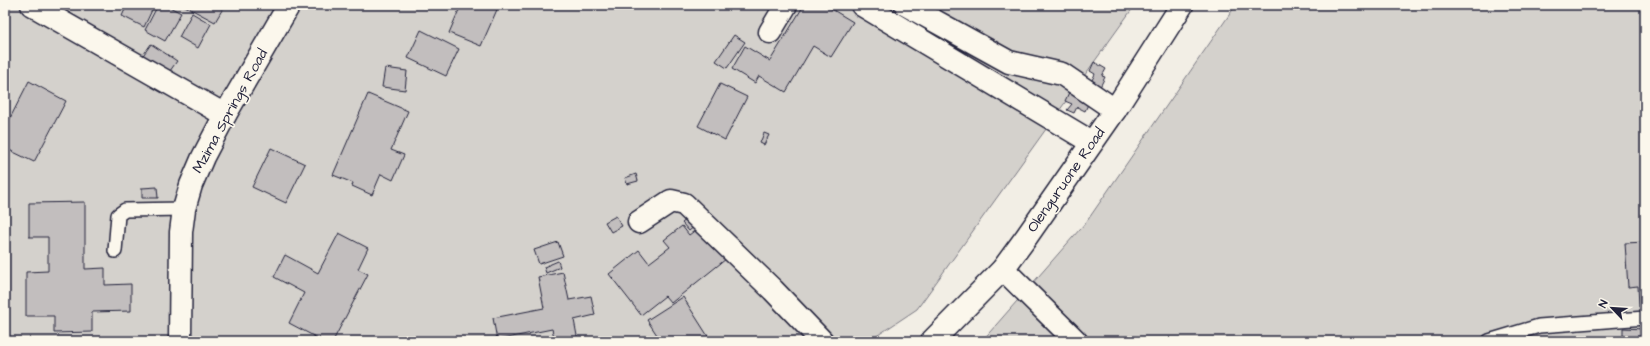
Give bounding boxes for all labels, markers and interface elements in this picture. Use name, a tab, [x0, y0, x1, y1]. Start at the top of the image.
street label: Mzima Springs Road	[187, 45, 274, 177]
street label: Olenguruone Road	[1022, 123, 1111, 237]
north arrow	[1592, 288, 1632, 328]
text: N	[1595, 298, 1612, 310]

